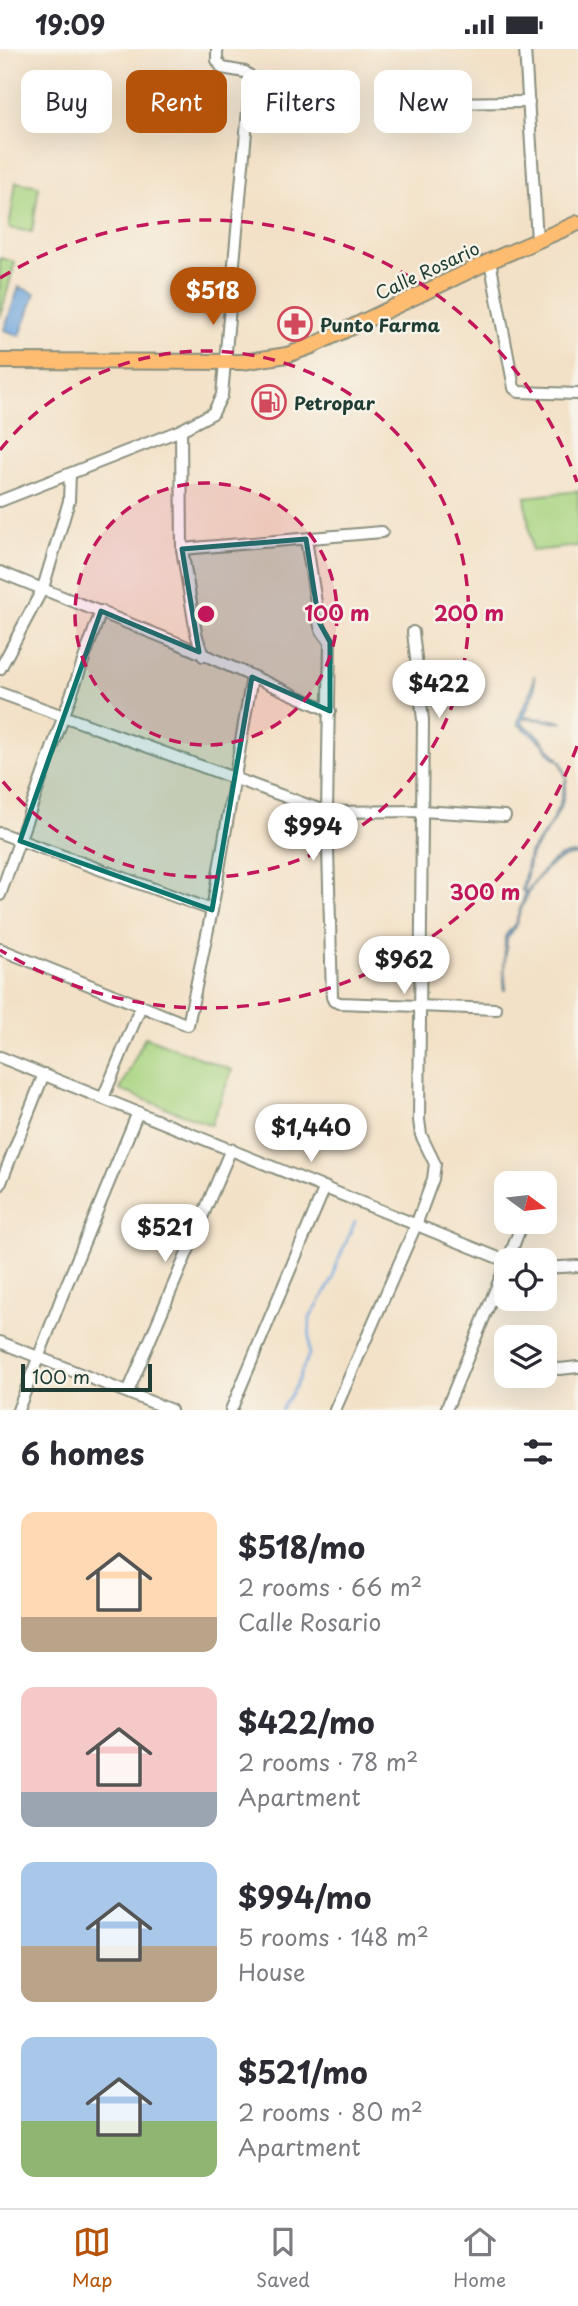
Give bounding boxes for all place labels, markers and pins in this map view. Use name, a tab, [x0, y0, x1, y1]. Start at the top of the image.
pin: $518	[172, 267, 254, 327]
pharmacy icon: Punto Farma	[276, 305, 314, 343]
place label: Punto Farma	[320, 311, 440, 338]
fuel station icon: Petropar	[250, 383, 288, 421]
place label: Petropar	[294, 389, 376, 416]
centre of rings	[194, 602, 218, 626]
pin: $422	[398, 661, 480, 720]
pin: $994	[272, 803, 354, 863]
pin: $962	[363, 937, 445, 996]
pin: $1,440	[254, 1105, 368, 1164]
pin: $521	[124, 1205, 206, 1264]

